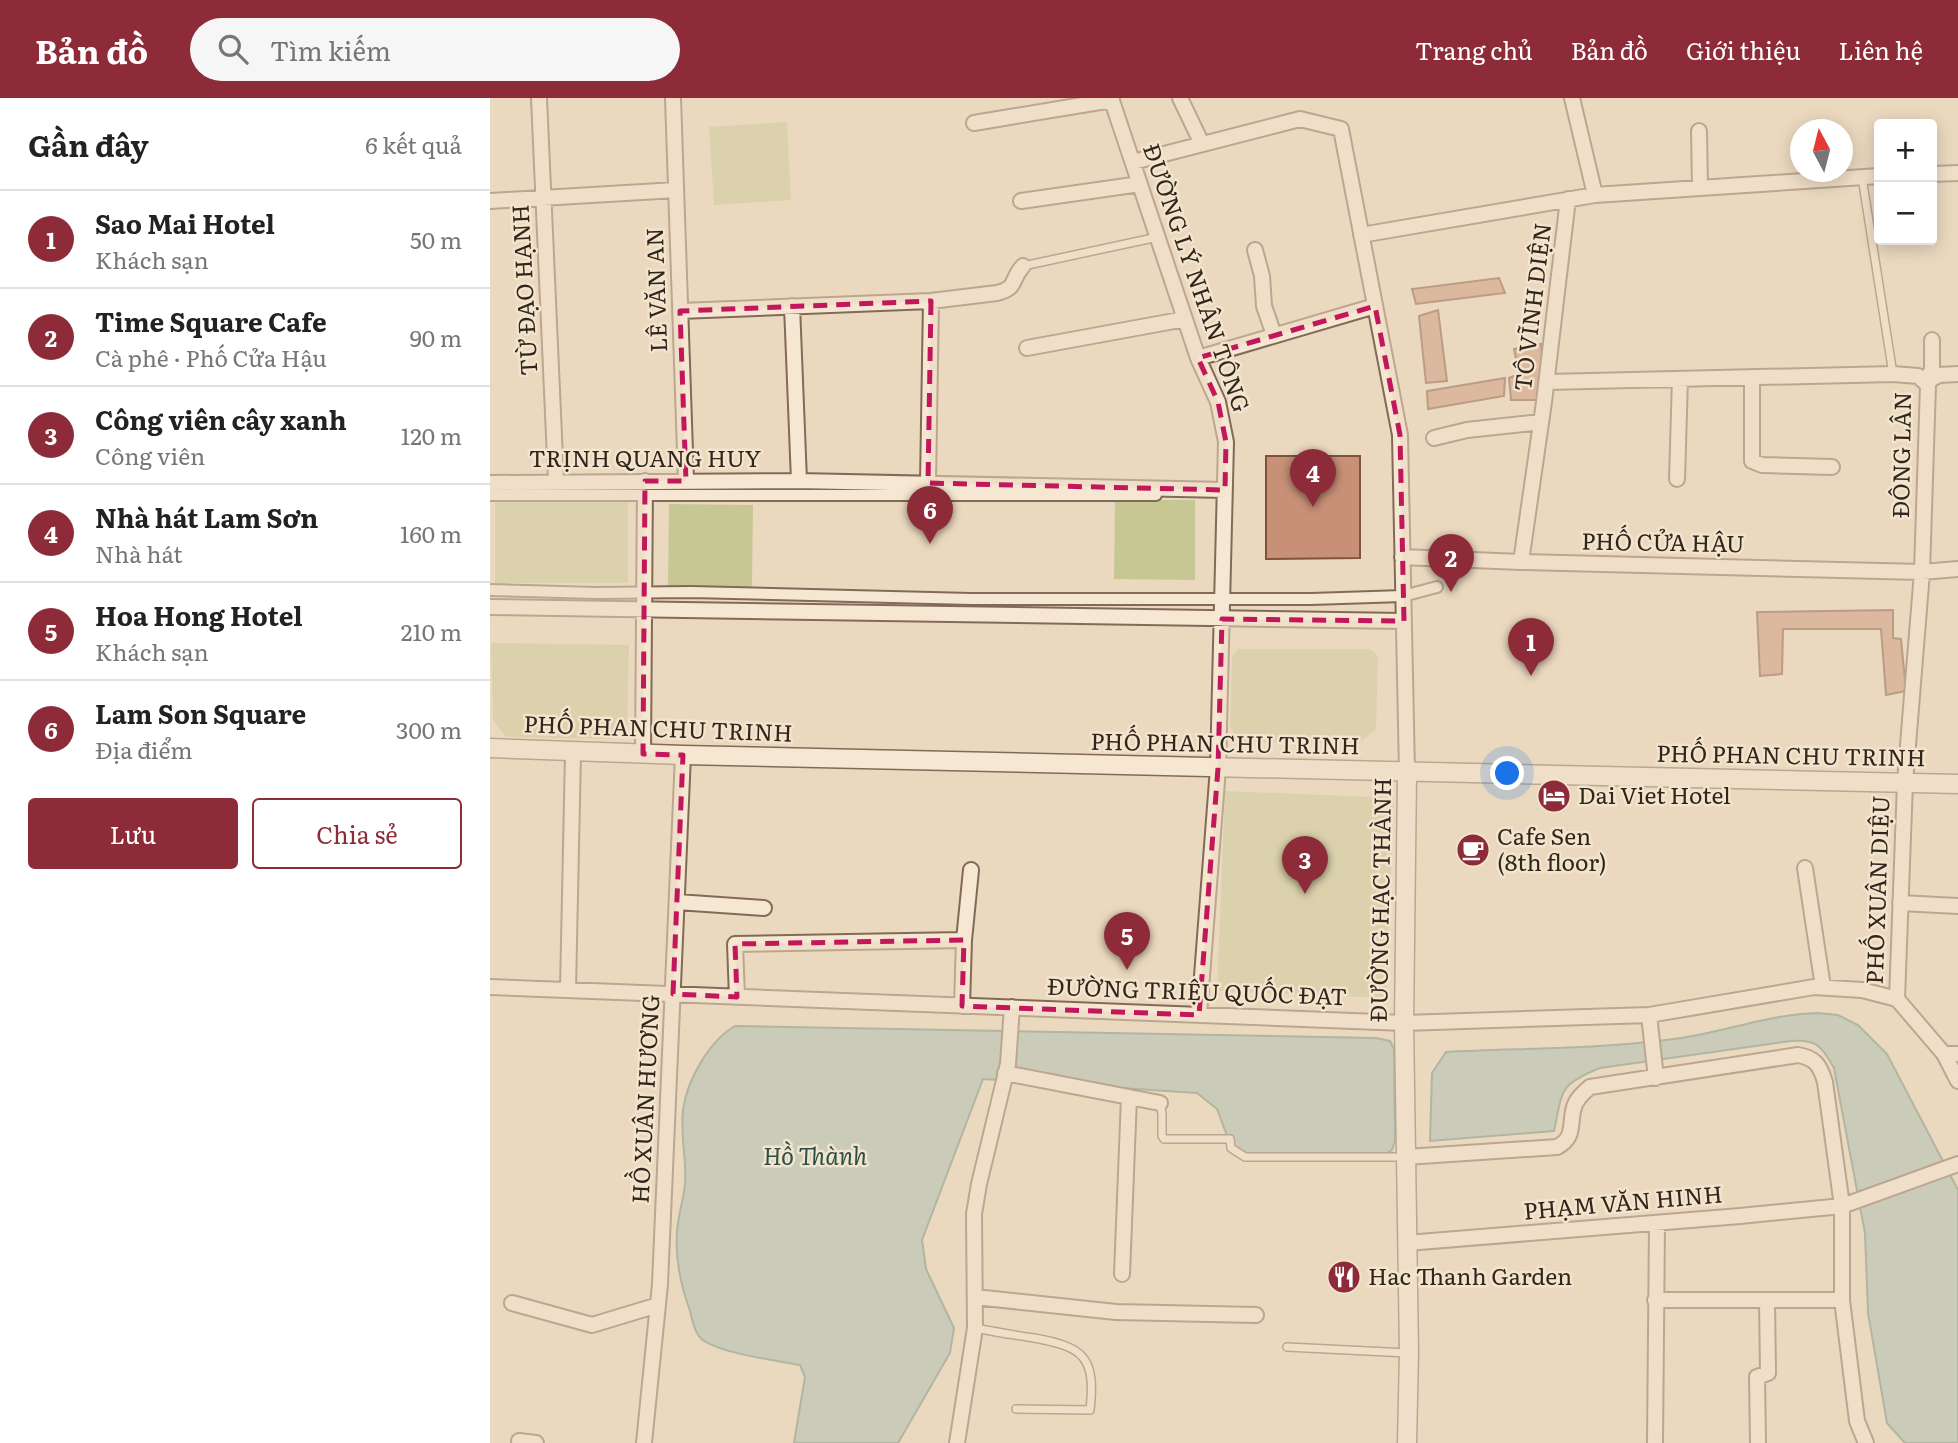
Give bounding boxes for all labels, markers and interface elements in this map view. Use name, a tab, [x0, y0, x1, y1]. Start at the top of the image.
search box	[190, 18, 680, 81]
text: Bản đồ	[35, 25, 148, 74]
icon: search	[214, 30, 252, 68]
text: Tìm kiếm	[270, 30, 391, 69]
text: Trang chủ	[1415, 32, 1533, 67]
text: Bản đồ	[1571, 32, 1648, 67]
text: Giới thiệu	[1686, 32, 1801, 67]
text: Liên hệ	[1839, 32, 1923, 67]
north arrow	[1790, 119, 1853, 182]
map controls	[1874, 119, 1937, 245]
button: +	[1874, 119, 1937, 182]
text: Gần đây	[28, 122, 149, 166]
text: 6 kết quả	[365, 127, 462, 161]
street label: ĐƯỜNG LÝ NHÂN TÔNG	[1136, 138, 1260, 416]
button: −	[1874, 182, 1937, 245]
text: Sao Mai Hotel	[95, 203, 275, 242]
street label: TỪ ĐẠO HẠNH	[502, 204, 544, 377]
street label: TÔ VĨNH DIỆN	[1504, 221, 1558, 393]
text: 1	[46, 222, 56, 256]
text: 50 m	[410, 222, 462, 256]
street label: LÊ VĂN AN	[636, 227, 674, 353]
text: Khách sạn	[95, 242, 209, 276]
text: Time Square Cafe	[95, 301, 327, 340]
text: 2	[45, 320, 57, 354]
text: 90 m	[410, 320, 462, 354]
text: Cà phê · Phố Cửa Hậu	[95, 340, 327, 374]
street label: ĐÔNG LÂN	[1882, 391, 1918, 519]
text: Công viên cây xanh	[95, 399, 347, 438]
text: 3	[45, 418, 57, 452]
text: 120 m	[401, 418, 462, 452]
text: Công viên	[95, 438, 205, 472]
street label: TRỊNH QUANG HUY	[529, 440, 761, 474]
pin: 4	[1290, 449, 1336, 507]
pin: 6	[907, 486, 953, 544]
text: Nhà hát Lam Sơn	[95, 497, 318, 536]
text: 4	[44, 516, 58, 550]
text: 160 m	[400, 516, 462, 550]
street label: PHỐ CỬA HẬU	[1581, 523, 1745, 559]
pin: 2	[1428, 534, 1474, 592]
text: Nhà hát	[95, 536, 182, 570]
text: Hoa Hong Hotel	[95, 595, 303, 634]
text: 5	[45, 614, 57, 648]
text: 210 m	[401, 614, 462, 648]
pin: 1	[1508, 618, 1554, 676]
text: Khách sạn	[95, 634, 209, 668]
text: Lam Son Square	[95, 693, 306, 732]
street label: PHỐ PHAN CHU TRINH	[523, 705, 793, 749]
text: 6	[44, 712, 58, 746]
text: 300 m	[396, 712, 462, 746]
street label: PHỐ PHAN CHU TRINH	[1090, 723, 1360, 761]
text: Địa điểm	[95, 732, 193, 766]
street label: PHỐ PHAN CHU TRINH	[1656, 735, 1926, 773]
your location	[1490, 756, 1524, 790]
street label: ĐƯỜNG HẠC THÀNH	[1360, 777, 1398, 1023]
hotel icon: Dai Viet Hotel	[1535, 777, 1573, 815]
place label: Dai Viet Hotel	[1578, 777, 1731, 811]
street label: PHỐ XUÂN DIỆU	[1856, 795, 1896, 985]
button: Lưu	[28, 798, 238, 869]
button: Chia sẻ	[252, 798, 462, 869]
place label: Cafe Sen (8th floor)	[1497, 818, 1607, 878]
cafe icon: Cafe Sen (8th floor)	[1454, 831, 1492, 869]
pin: 3	[1282, 836, 1328, 894]
pin: 5	[1104, 912, 1150, 970]
street label: ĐƯỜNG TRIỆU QUỐC ĐẠT	[1047, 968, 1348, 1012]
street label: HỒ XUÂN HƯƠNG	[622, 994, 666, 1204]
water label: Hồ Thành	[763, 1137, 867, 1172]
street label: PHẠM VĂN HINH	[1522, 1175, 1724, 1227]
restaurant icon: Hac Thanh Garden	[1325, 1258, 1363, 1296]
place label: Hac Thanh Garden	[1368, 1258, 1572, 1292]

